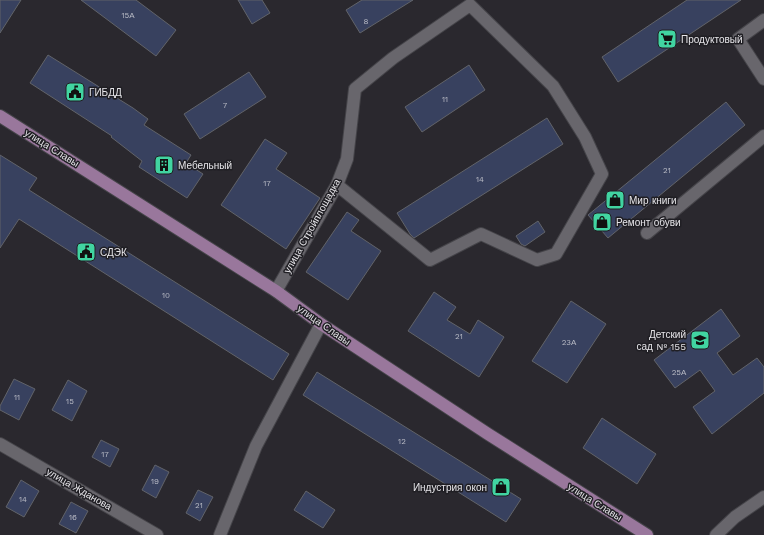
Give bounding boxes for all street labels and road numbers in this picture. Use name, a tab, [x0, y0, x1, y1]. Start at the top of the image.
street label: улица Славы	[23, 127, 81, 169]
street label: улица Стройплощадка	[281, 177, 343, 275]
street label: улица Славы	[295, 303, 353, 347]
street label: улица Жданова	[44, 466, 114, 512]
street label: улица Славы	[566, 481, 624, 523]

